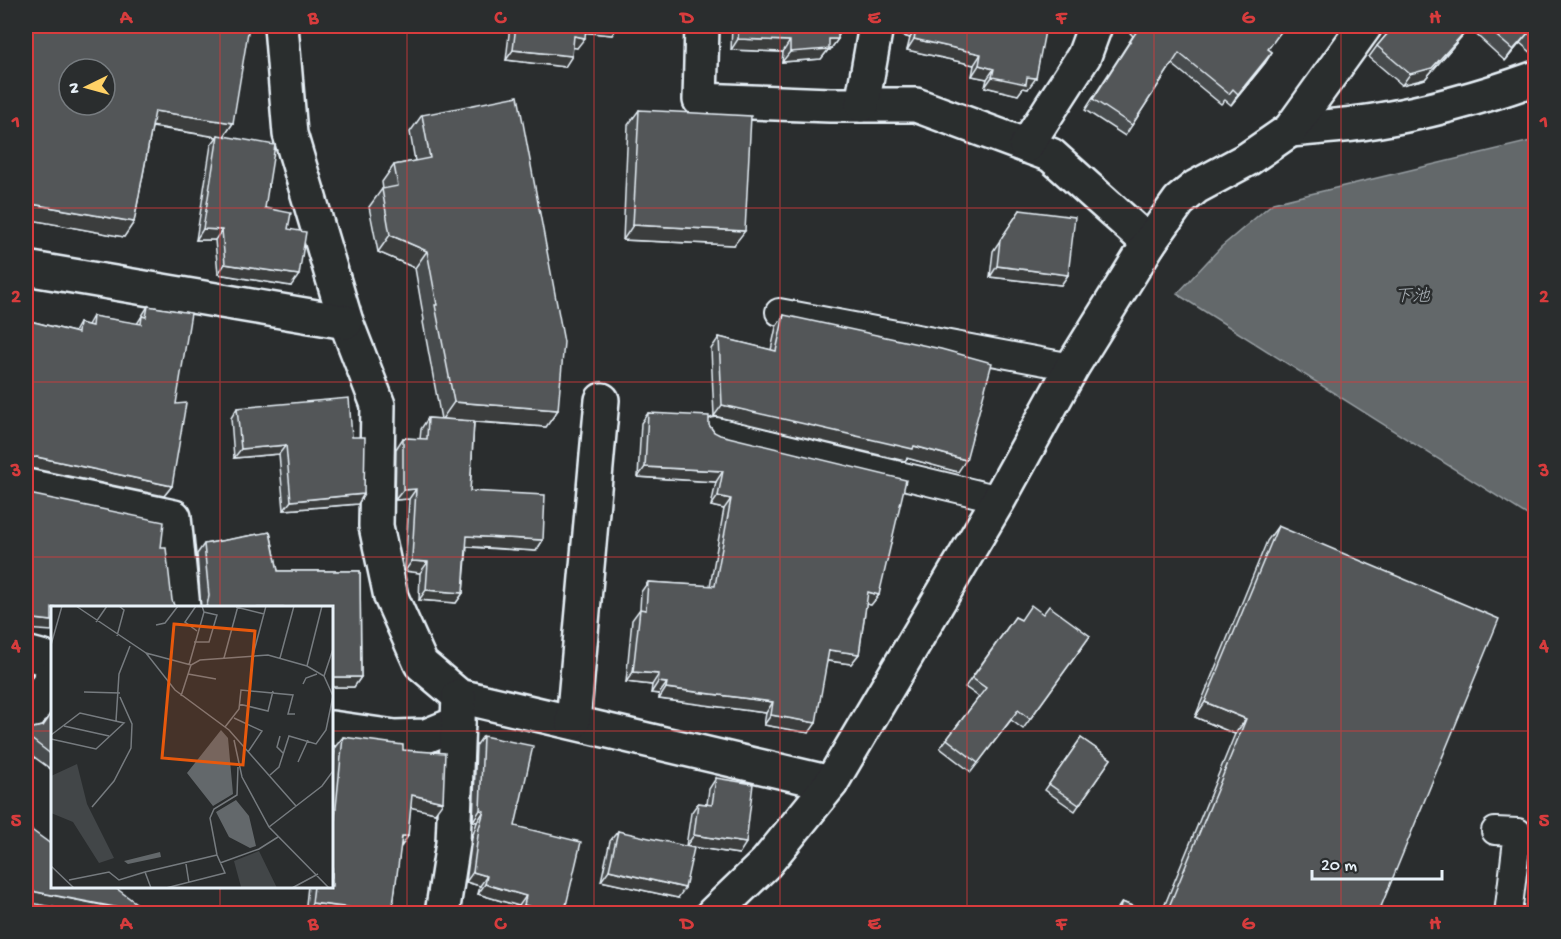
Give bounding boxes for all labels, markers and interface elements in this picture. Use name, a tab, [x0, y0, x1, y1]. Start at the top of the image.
text: A	[119, 8, 134, 31]
text: B	[307, 8, 319, 31]
text: C	[494, 8, 508, 31]
text: D	[678, 8, 694, 31]
text: E	[868, 8, 882, 31]
text: F	[1055, 8, 1068, 31]
text: G	[1242, 8, 1256, 31]
text: H	[1429, 8, 1441, 31]
north arrow	[57, 57, 117, 117]
text: N	[66, 81, 85, 94]
text: 1	[11, 112, 20, 135]
text: 1	[1539, 112, 1548, 135]
water label: 下池	[1394, 286, 1431, 308]
text: 2	[11, 287, 21, 310]
text: 2	[1539, 287, 1549, 310]
text: 3	[10, 461, 21, 484]
text: 3	[1538, 461, 1549, 484]
inset map	[51, 606, 333, 888]
text: 4	[10, 636, 21, 659]
text: 4	[1538, 636, 1549, 659]
text: 5	[11, 811, 22, 834]
text: 5	[1539, 811, 1550, 834]
scale bar	[1312, 843, 1442, 881]
text: 20 m	[1321, 856, 1357, 877]
text: A	[119, 914, 134, 937]
text: B	[307, 914, 319, 937]
text: C	[494, 914, 508, 937]
text: D	[678, 914, 694, 937]
text: E	[868, 914, 882, 937]
text: F	[1055, 914, 1068, 937]
text: G	[1242, 914, 1256, 937]
text: H	[1429, 914, 1441, 937]

